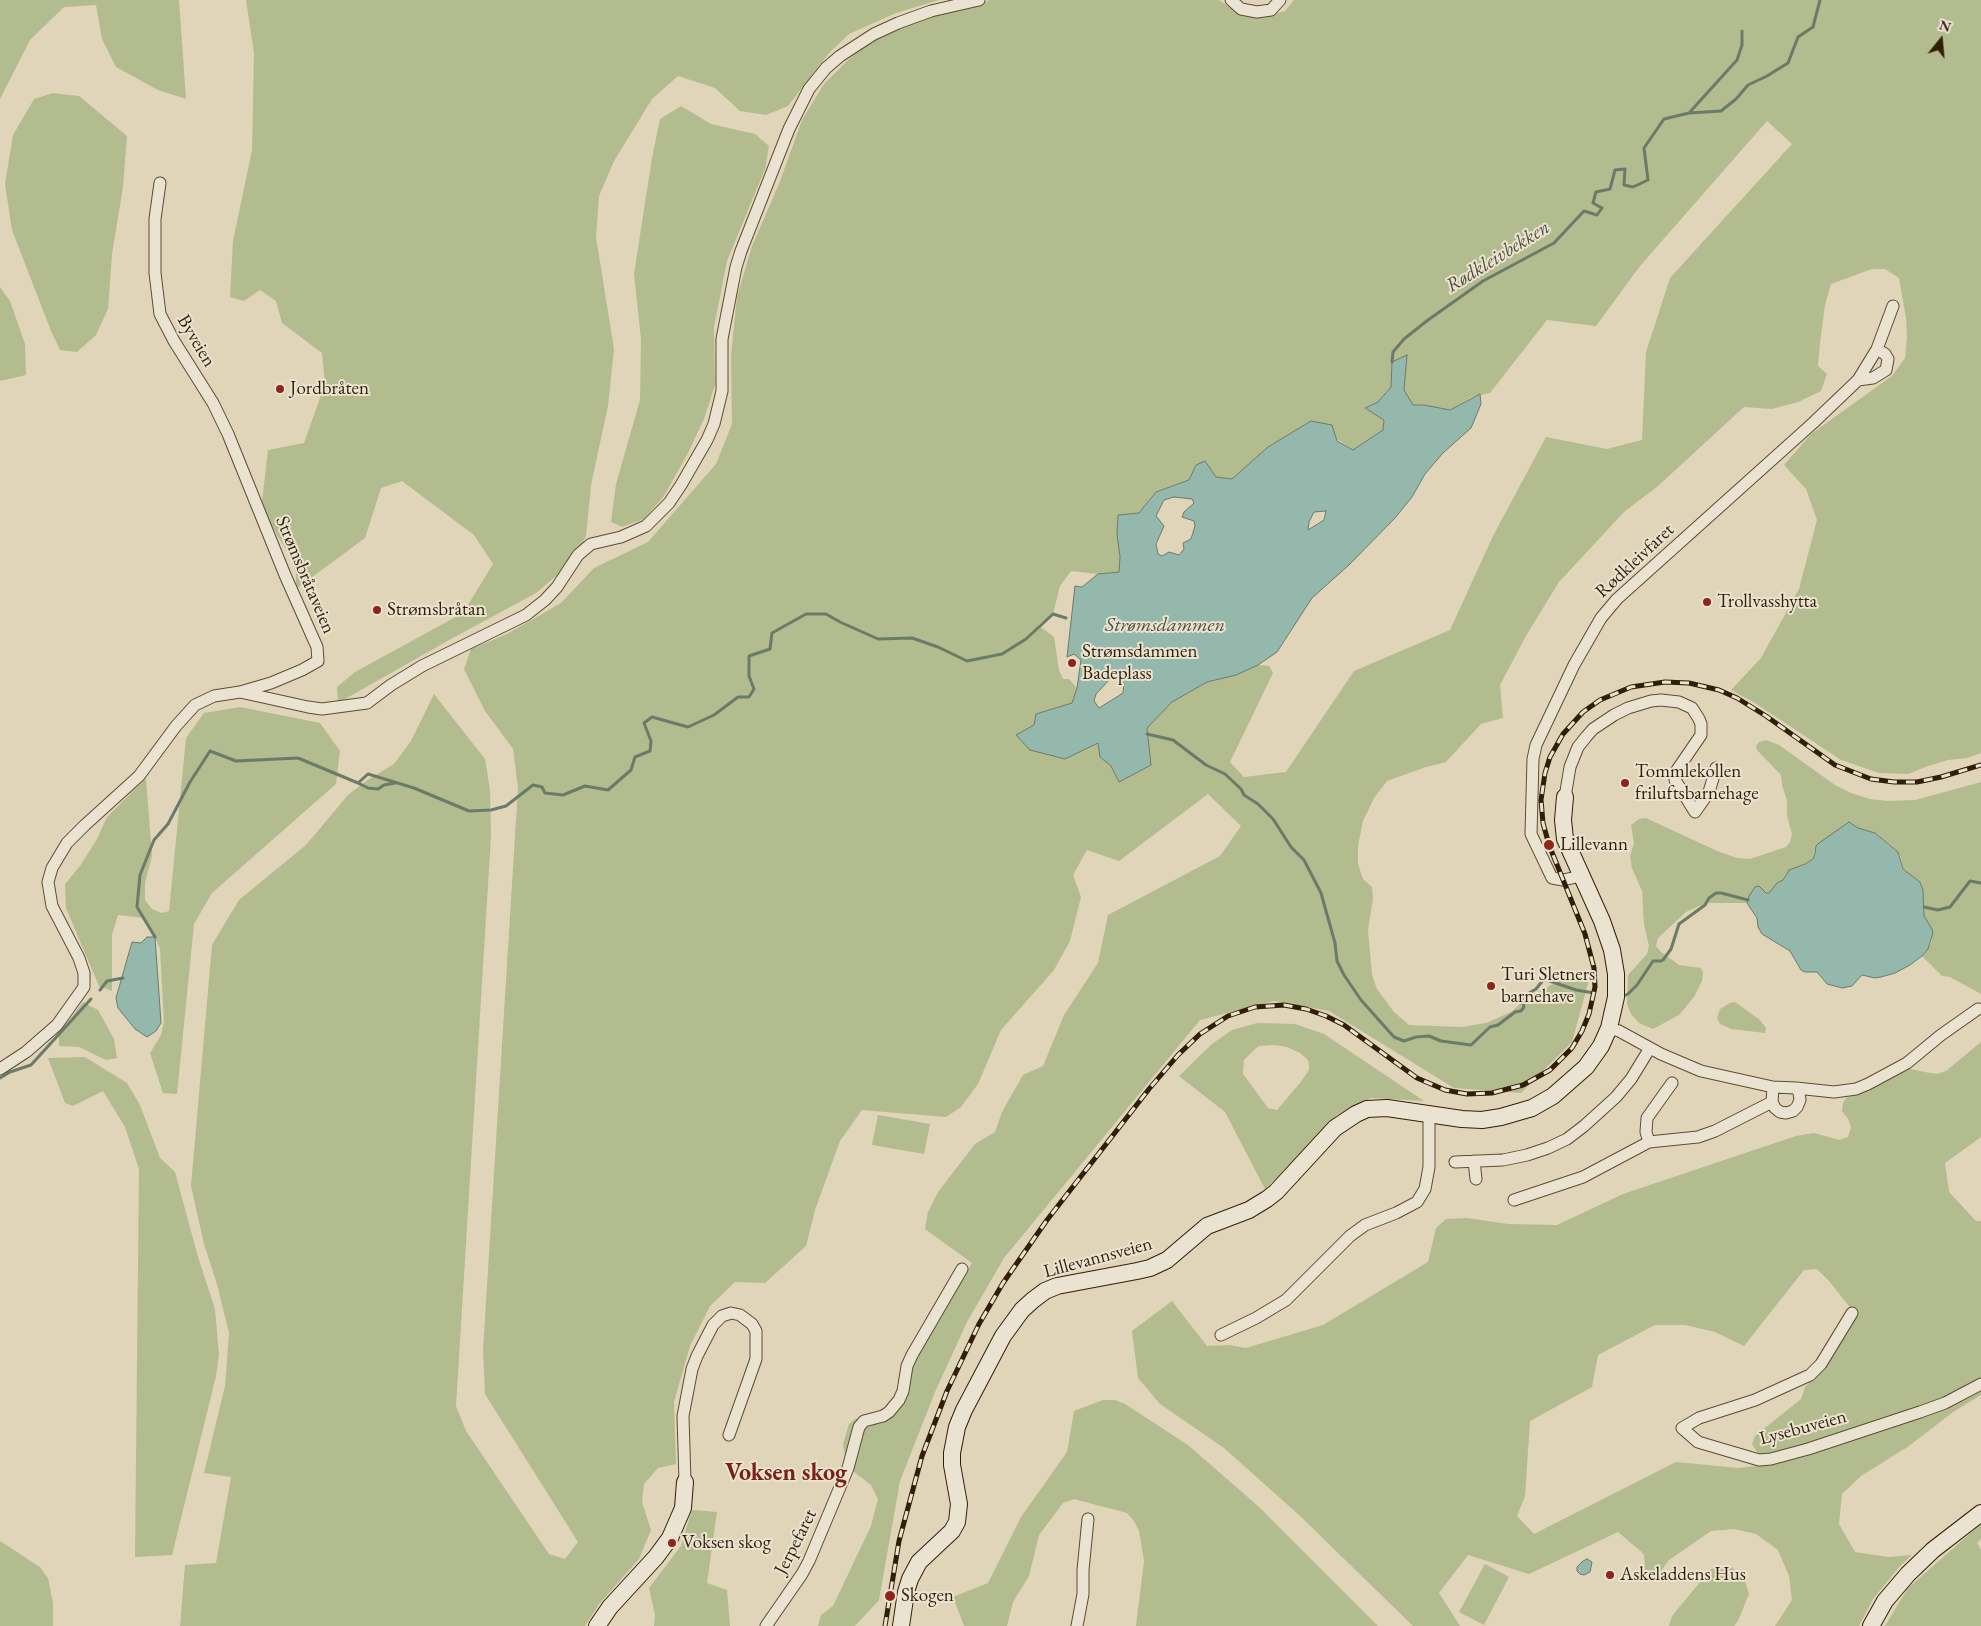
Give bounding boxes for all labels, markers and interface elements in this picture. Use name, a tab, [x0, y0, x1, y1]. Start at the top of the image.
north arrow	[1916, 15, 1966, 65]
text: N	[1937, 15, 1953, 36]
water label: Rødkleivbekken	[1442, 216, 1554, 298]
street label: Byveien	[172, 311, 220, 371]
place label: Jordbråten	[290, 378, 369, 400]
marker: Jordbråten	[274, 383, 286, 395]
street label: Strømsbråtaveien	[270, 513, 340, 637]
street label: Rødkleivfaret	[1591, 519, 1679, 603]
place label: Trollvasshytta	[1717, 591, 1817, 613]
marker: Trollvasshytta	[1701, 596, 1713, 608]
place label: Strømsbråtan	[387, 599, 486, 621]
marker: Strømsbråtan	[371, 604, 383, 616]
water label: Strømsdammen	[1105, 614, 1225, 638]
place label: Strømsdammen Badeplass	[1082, 641, 1197, 685]
marker: Strømsdammen Badeplass	[1066, 657, 1078, 669]
place label: Tommlekollen friluftsbarnehage	[1635, 761, 1759, 805]
marker: Tommlekollen friluftsbarnehage	[1619, 777, 1631, 789]
place label: Lillevann	[1560, 834, 1628, 856]
marker: Lillevann	[1542, 838, 1556, 852]
place label: Turi Sletners barnehave	[1501, 964, 1595, 1008]
marker: Turi Sletners barnehave	[1485, 980, 1497, 992]
street label: Lillevannsveien	[1041, 1233, 1155, 1283]
street label: Lysebuveien	[1757, 1405, 1849, 1451]
district label: Voksen skog	[725, 1459, 847, 1487]
street label: Jerpefaret	[770, 1505, 822, 1579]
place label: Voksen skog	[682, 1532, 771, 1554]
marker: Voksen skog	[666, 1537, 678, 1549]
place label: Askeladdens Hus	[1620, 1564, 1746, 1586]
marker: Askeladdens Hus	[1604, 1569, 1616, 1581]
place label: Skogen	[901, 1585, 954, 1607]
marker: Skogen	[883, 1589, 897, 1603]

